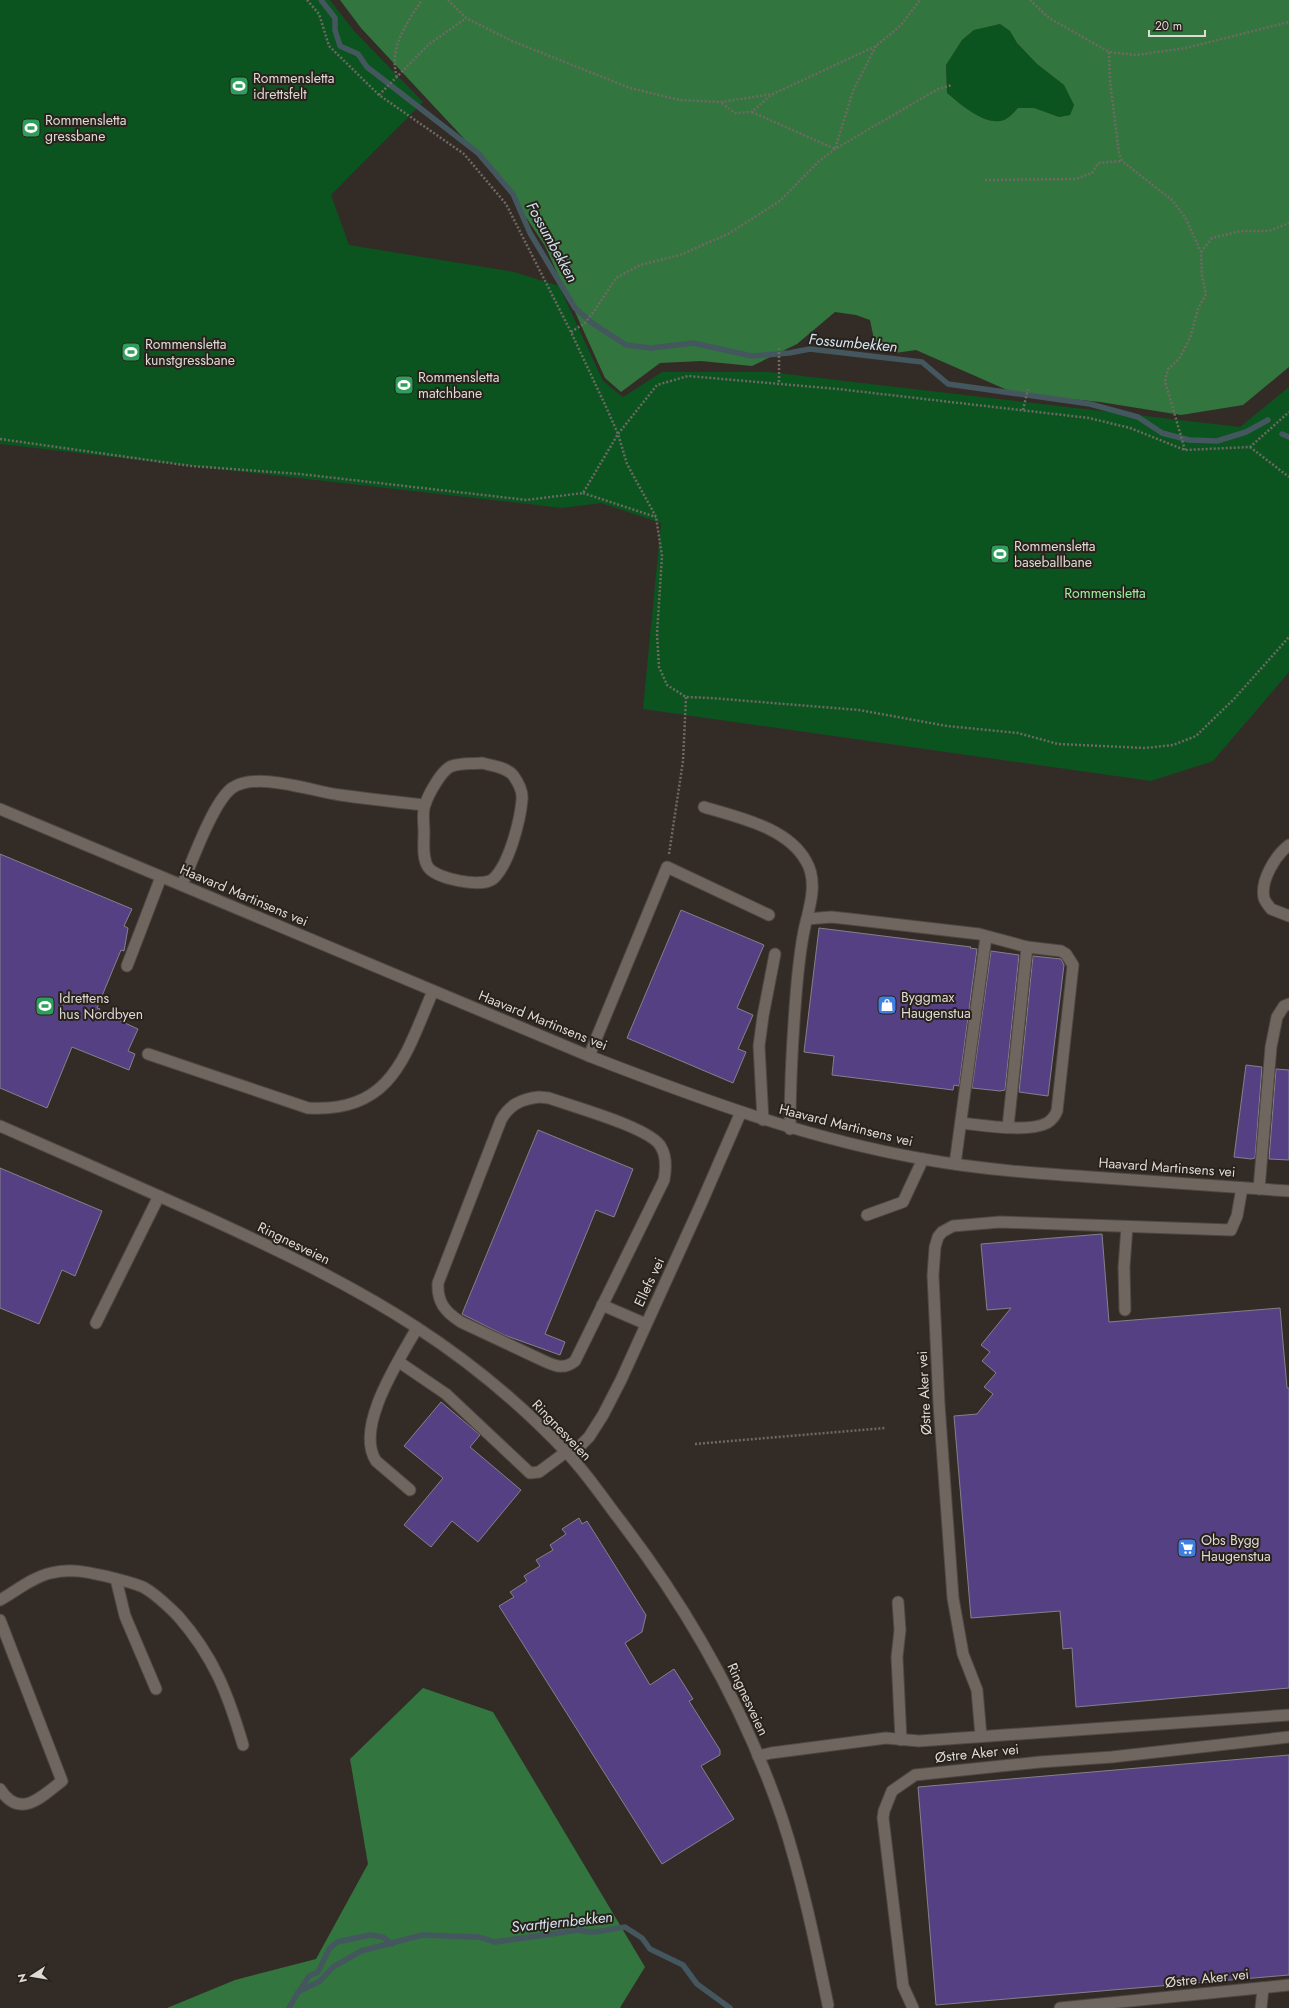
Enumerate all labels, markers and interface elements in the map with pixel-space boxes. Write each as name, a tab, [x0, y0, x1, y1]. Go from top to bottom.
scale bar	[1149, 12, 1205, 38]
text: 20 m	[1155, 17, 1182, 35]
place label: Rommensletta idrettsfelt	[253, 68, 334, 104]
sports icon: Rommensletta idrettsfelt	[228, 75, 250, 97]
place label: Rommensletta gressbane	[45, 110, 126, 146]
sports icon: Rommensletta gressbane	[20, 117, 42, 139]
water label: Fossumbekken	[521, 198, 583, 286]
water label: Fossumbekken	[808, 328, 898, 358]
place label: Rommensletta kunstgressbane	[145, 334, 235, 370]
sports icon: Rommensletta kunstgressbane	[120, 341, 142, 363]
place label: Rommensletta matchbane	[418, 367, 499, 403]
sports icon: Rommensletta matchbane	[393, 374, 415, 396]
place label: Rommensletta baseballbane	[1014, 536, 1095, 572]
sports icon: Rommensletta baseballbane	[989, 543, 1011, 565]
park label: Rommensletta	[1064, 583, 1146, 603]
street label: Haavard Martinsens vei	[177, 859, 311, 931]
street label: Haavard Martinsens vei	[476, 985, 610, 1055]
place label: Byggmax Haugenstua	[901, 987, 971, 1023]
place label: Idrettens hus Nordbyen	[59, 988, 143, 1024]
shop icon: Byggmax Haugenstua	[876, 994, 898, 1016]
sports icon: Idrettens hus Nordbyen	[34, 995, 56, 1017]
street label: Haavard Martinsens vei	[777, 1099, 915, 1151]
street label: Haavard Martinsens vei	[1098, 1152, 1236, 1182]
street label: Ringnesveien	[254, 1217, 334, 1269]
street label: Ellefs vei	[629, 1254, 669, 1310]
street label: Østre Aker vei	[912, 1350, 936, 1436]
street label: Ringnesveien	[528, 1395, 596, 1465]
place label: Obs Bygg Haugenstua	[1201, 1530, 1271, 1566]
supermarket icon: Obs Bygg Haugenstua	[1176, 1537, 1198, 1559]
street label: Ringnesveien	[722, 1659, 774, 1739]
street label: Østre Aker vei	[934, 1739, 1020, 1767]
water label: Svarttjernbekken	[510, 1906, 614, 1938]
north arrow	[12, 1956, 52, 1996]
street label: Østre Aker vei	[1164, 1964, 1250, 1992]
text: N	[13, 1972, 31, 1984]

